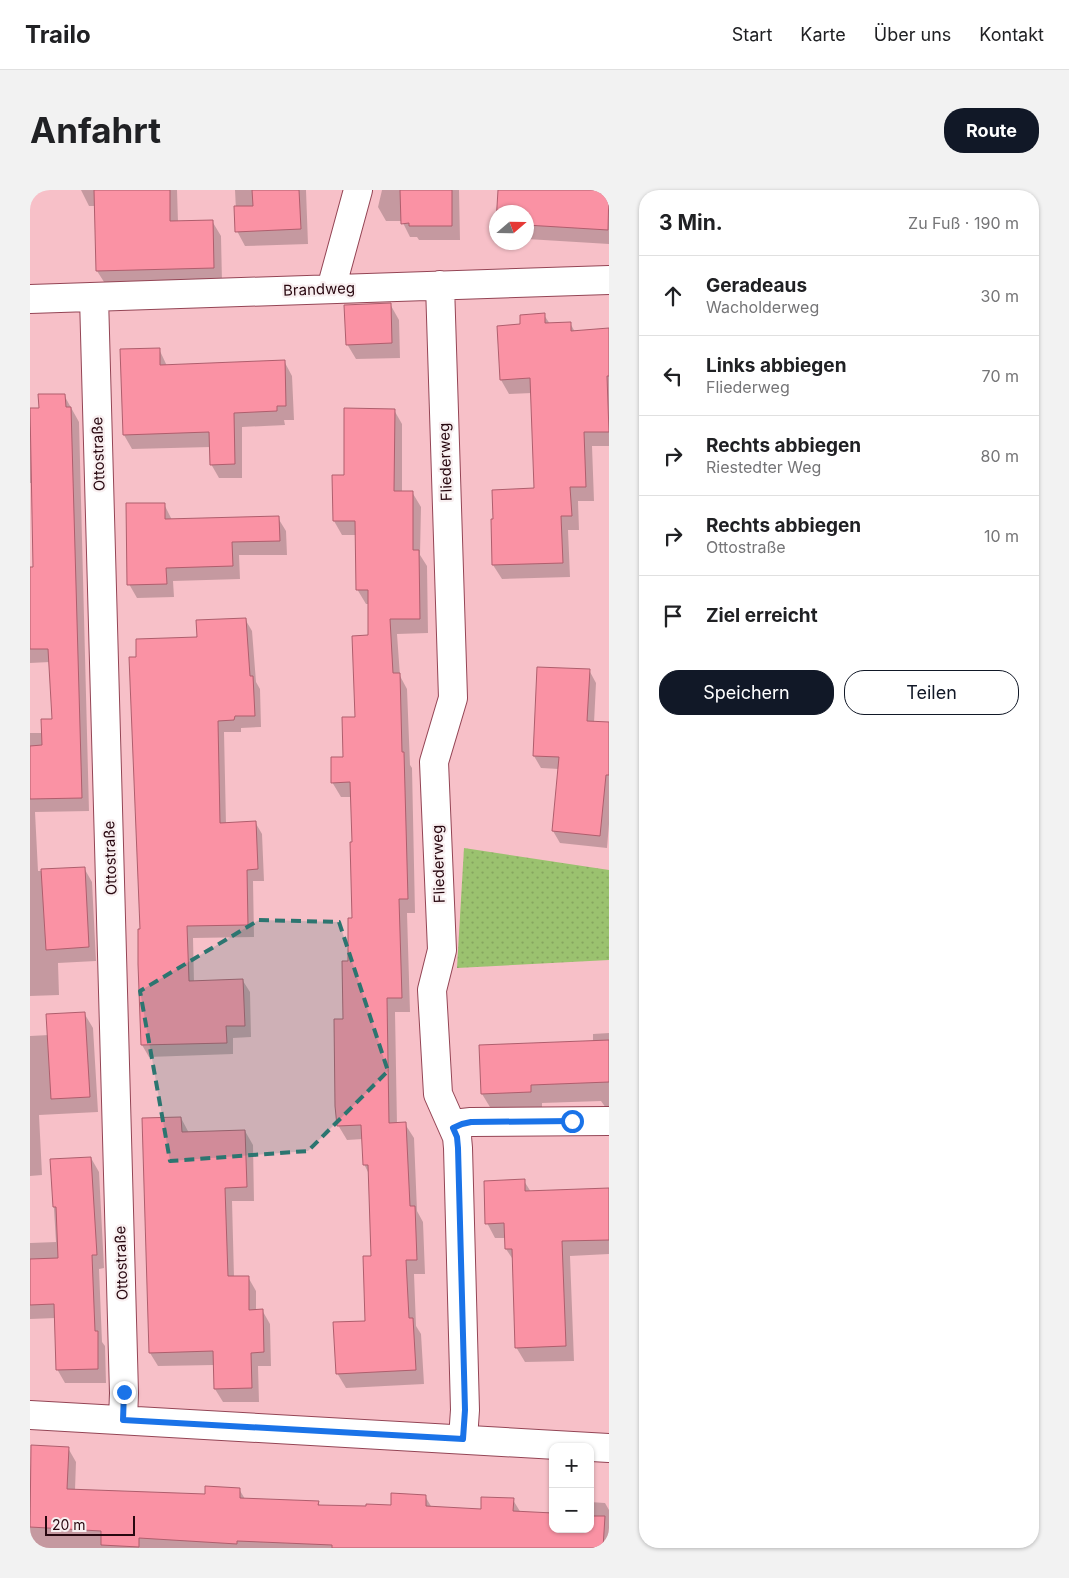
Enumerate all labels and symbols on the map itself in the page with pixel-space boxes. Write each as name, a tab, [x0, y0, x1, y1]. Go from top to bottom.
north arrow	[489, 205, 534, 250]
street label: Brandweg	[283, 278, 355, 300]
street label: Ottostraße	[87, 416, 109, 492]
street label: Fliederweg	[434, 422, 456, 502]
street label: Ottostraße	[99, 820, 121, 896]
street label: Fliederweg	[427, 824, 449, 904]
route start	[561, 1110, 584, 1133]
street label: Ottostraße	[110, 1225, 132, 1301]
route end	[113, 1381, 136, 1404]
scale bar	[45, 1513, 135, 1536]

